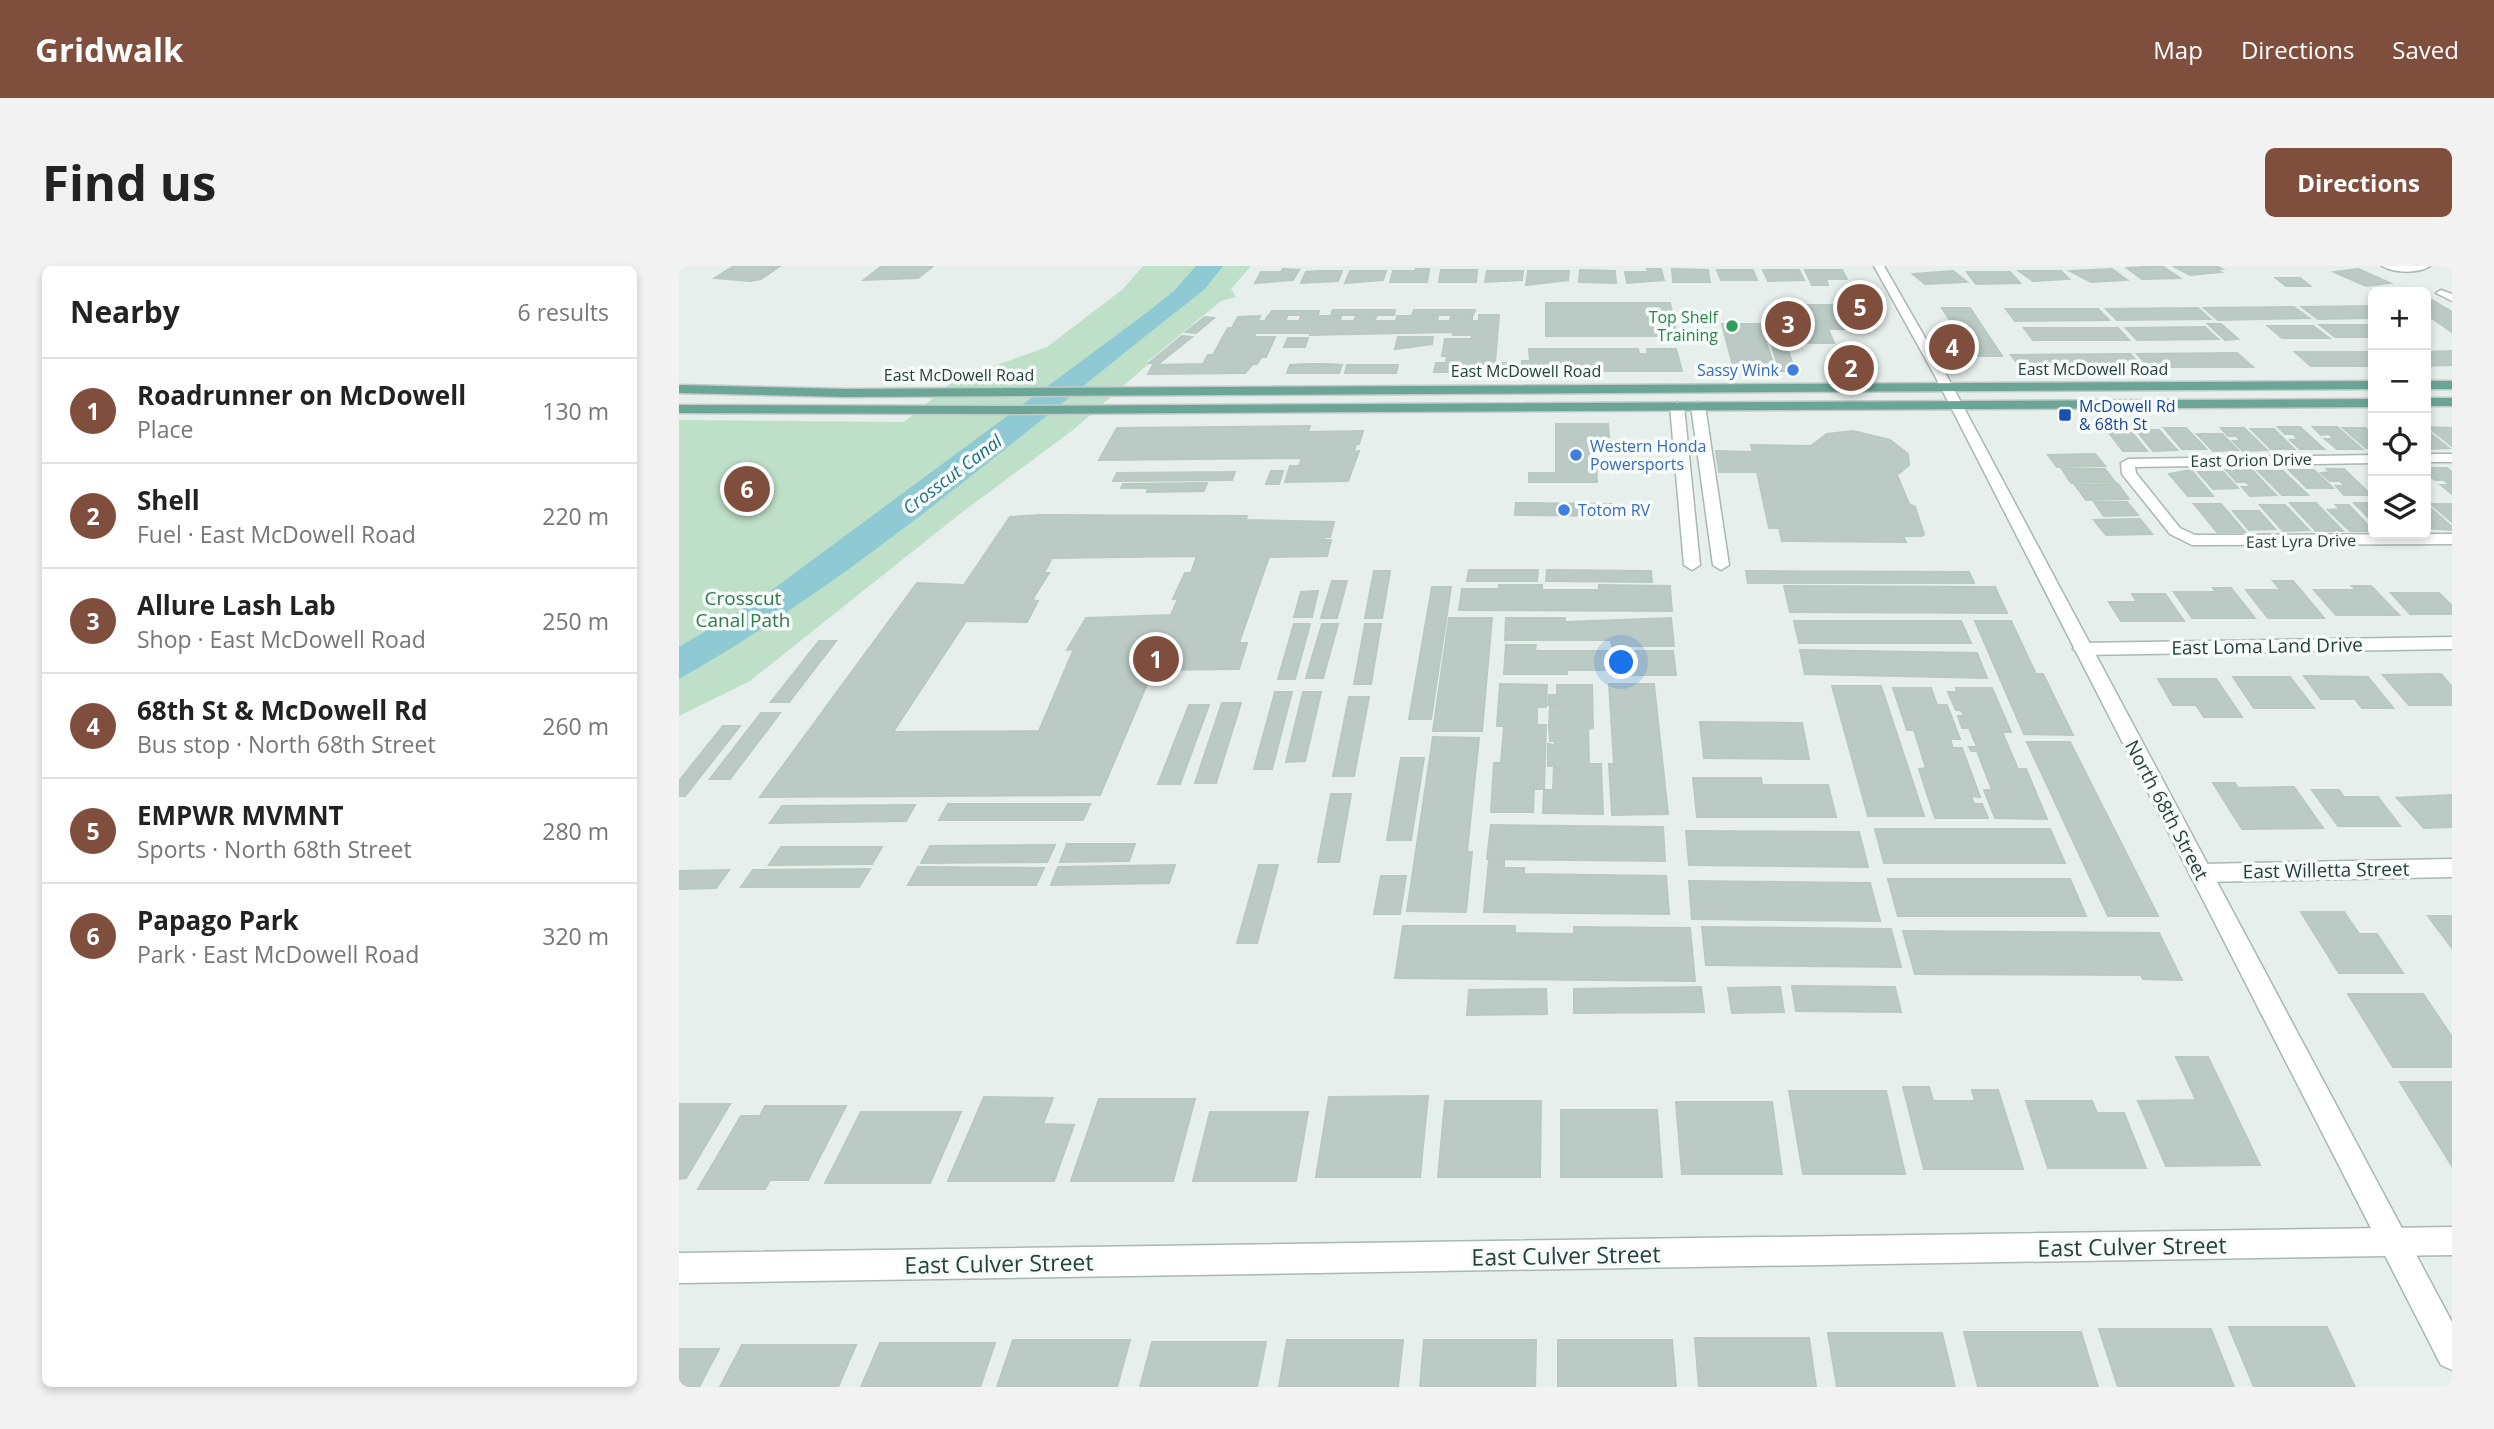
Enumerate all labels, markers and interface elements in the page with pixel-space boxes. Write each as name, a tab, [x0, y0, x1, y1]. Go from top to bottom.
text: Gridwalk	[35, 27, 184, 72]
text: Map	[2153, 33, 2203, 66]
text: Directions	[2241, 33, 2354, 66]
text: Saved	[2392, 33, 2459, 66]
button: Directions	[2265, 148, 2452, 217]
text: Find us	[42, 149, 216, 215]
pin: 5	[1837, 281, 1883, 333]
map controls	[2368, 287, 2431, 539]
button: +	[2368, 287, 2431, 350]
text: Nearby	[70, 291, 180, 332]
text: 6 results	[518, 296, 609, 328]
pin: 3	[1765, 298, 1811, 350]
place label: Top Shelf Training	[1649, 306, 1720, 346]
marker: Top Shelf Training	[1724, 318, 1740, 334]
pin: 4	[1929, 321, 1975, 373]
pin: 2	[1828, 342, 1874, 394]
button: −	[2368, 350, 2431, 413]
street label: East McDowell Road	[2018, 358, 2168, 380]
place label: Sassy Wink	[1697, 359, 1780, 381]
street label: East McDowell Road	[1451, 360, 1601, 382]
marker: Sassy Wink	[1785, 362, 1801, 378]
street label: East McDowell Road	[884, 364, 1034, 386]
text: Roadrunner on McDowell	[137, 377, 466, 413]
text: 1	[86, 395, 100, 427]
text: 130 m	[542, 395, 609, 427]
place label: McDowell Rd & 68th St	[2079, 395, 2176, 435]
marker: McDowell Rd & 68th St	[2057, 407, 2073, 423]
text: Place	[137, 413, 193, 445]
button: locate	[2368, 413, 2431, 476]
water label: Crosscut Canal	[898, 429, 1007, 519]
place label: Western Honda Powersports	[1590, 435, 1707, 475]
marker: Western Honda Powersports	[1568, 447, 1584, 463]
street label: East Orion Drive	[2190, 448, 2312, 472]
pin: 6	[724, 463, 770, 515]
button: layers	[2368, 476, 2431, 539]
text: Shell	[137, 482, 200, 518]
place label: Totom RV	[1578, 499, 1651, 521]
text: 2	[86, 500, 100, 532]
text: 220 m	[542, 500, 609, 532]
marker: Totom RV	[1556, 502, 1572, 518]
text: Fuel · East McDowell Road	[137, 518, 416, 550]
street label: East Lyra Drive	[2246, 529, 2356, 553]
park label: Crosscut Canal Path	[696, 585, 790, 633]
text: Allure Lash Lab	[137, 587, 336, 623]
text: 3	[86, 605, 100, 637]
text: 250 m	[542, 605, 609, 637]
text: Shop · East McDowell Road	[137, 623, 426, 655]
street label: East Loma Land Drive	[2171, 631, 2363, 661]
pin: 1	[1133, 633, 1179, 685]
your location	[1604, 645, 1638, 679]
text: 68th St & McDowell Rd	[137, 692, 428, 728]
text: 4	[86, 710, 100, 742]
text: 260 m	[542, 710, 609, 742]
text: Bus stop · North 68th Street	[137, 728, 436, 760]
street label: North 68th Street	[2119, 735, 2215, 885]
text: EMPWR MVMNT	[137, 797, 344, 833]
text: 5	[86, 815, 100, 847]
text: 280 m	[542, 815, 609, 847]
text: Sports · North 68th Street	[137, 833, 412, 865]
street label: East Willetta Street	[2242, 856, 2410, 884]
text: Papago Park	[137, 902, 299, 938]
text: 6	[86, 920, 100, 952]
text: 320 m	[542, 920, 609, 952]
text: Park · East McDowell Road	[137, 938, 419, 970]
street label: East Culver Street	[2037, 1228, 2227, 1264]
street label: East Culver Street	[1471, 1237, 1661, 1273]
street label: East Culver Street	[904, 1245, 1094, 1281]

